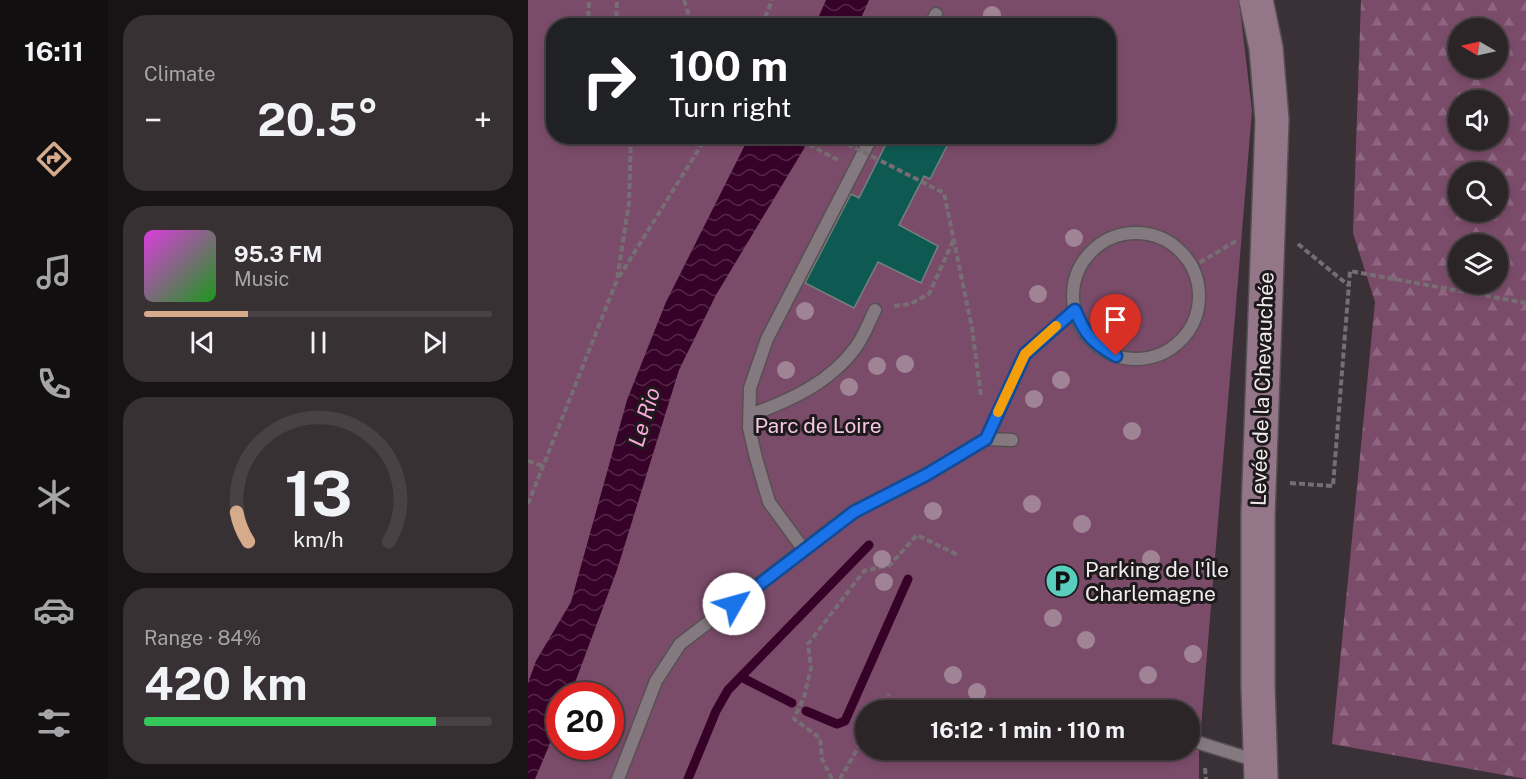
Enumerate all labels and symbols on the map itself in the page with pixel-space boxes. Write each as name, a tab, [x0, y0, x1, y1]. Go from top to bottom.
north arrow	[1448, 18, 1508, 78]
street label: Levée de la Chevauchée	[1245, 272, 1279, 506]
pin	[1090, 294, 1141, 356]
water label: Le Rio	[623, 384, 665, 450]
park label: Parc de Loire	[754, 413, 882, 438]
place label: Parking de l'Île Charlemagne	[1085, 557, 1229, 606]
parking icon: Parking de l'Île Charlemagne	[1044, 563, 1080, 599]
position arrow	[702, 572, 766, 636]
speed limit sign: 20	[546, 682, 624, 760]

